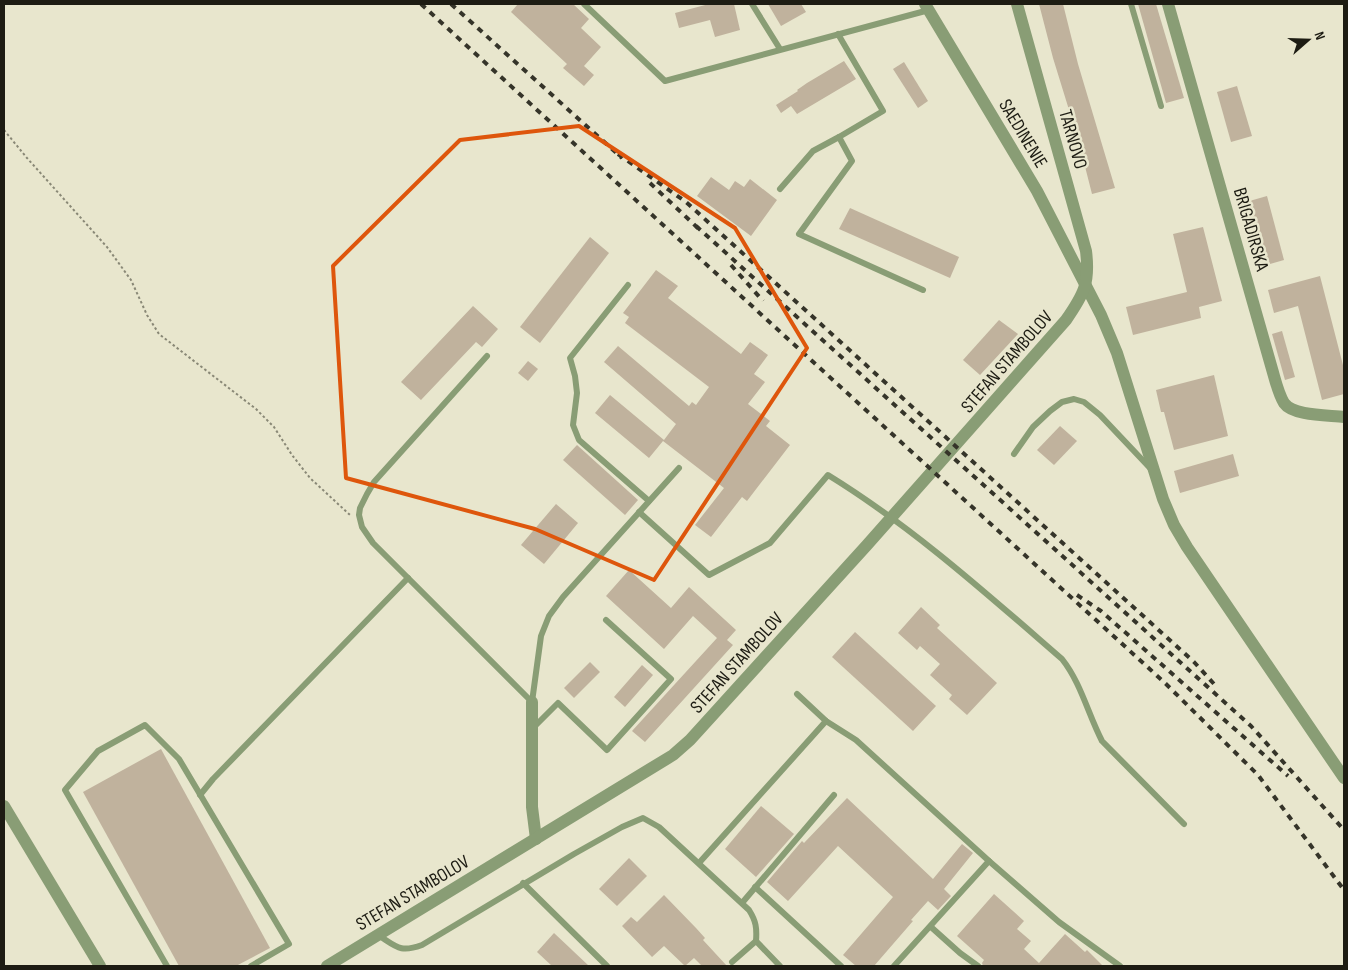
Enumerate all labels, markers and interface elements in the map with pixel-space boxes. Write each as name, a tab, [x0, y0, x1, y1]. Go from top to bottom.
north arrow	[1283, 15, 1333, 65]
text: N	[1310, 29, 1329, 42]
street label: SAEDINENIE	[993, 95, 1052, 172]
street label: TARNOVO	[1053, 107, 1092, 172]
street label: BRIGADIRSKA	[1228, 185, 1274, 275]
street label: STEFAN STAMBOLOV	[956, 306, 1058, 418]
street label: STEFAN STAMBOLOV	[686, 607, 789, 718]
street label: STEFAN STAMBOLOV	[352, 850, 474, 936]

